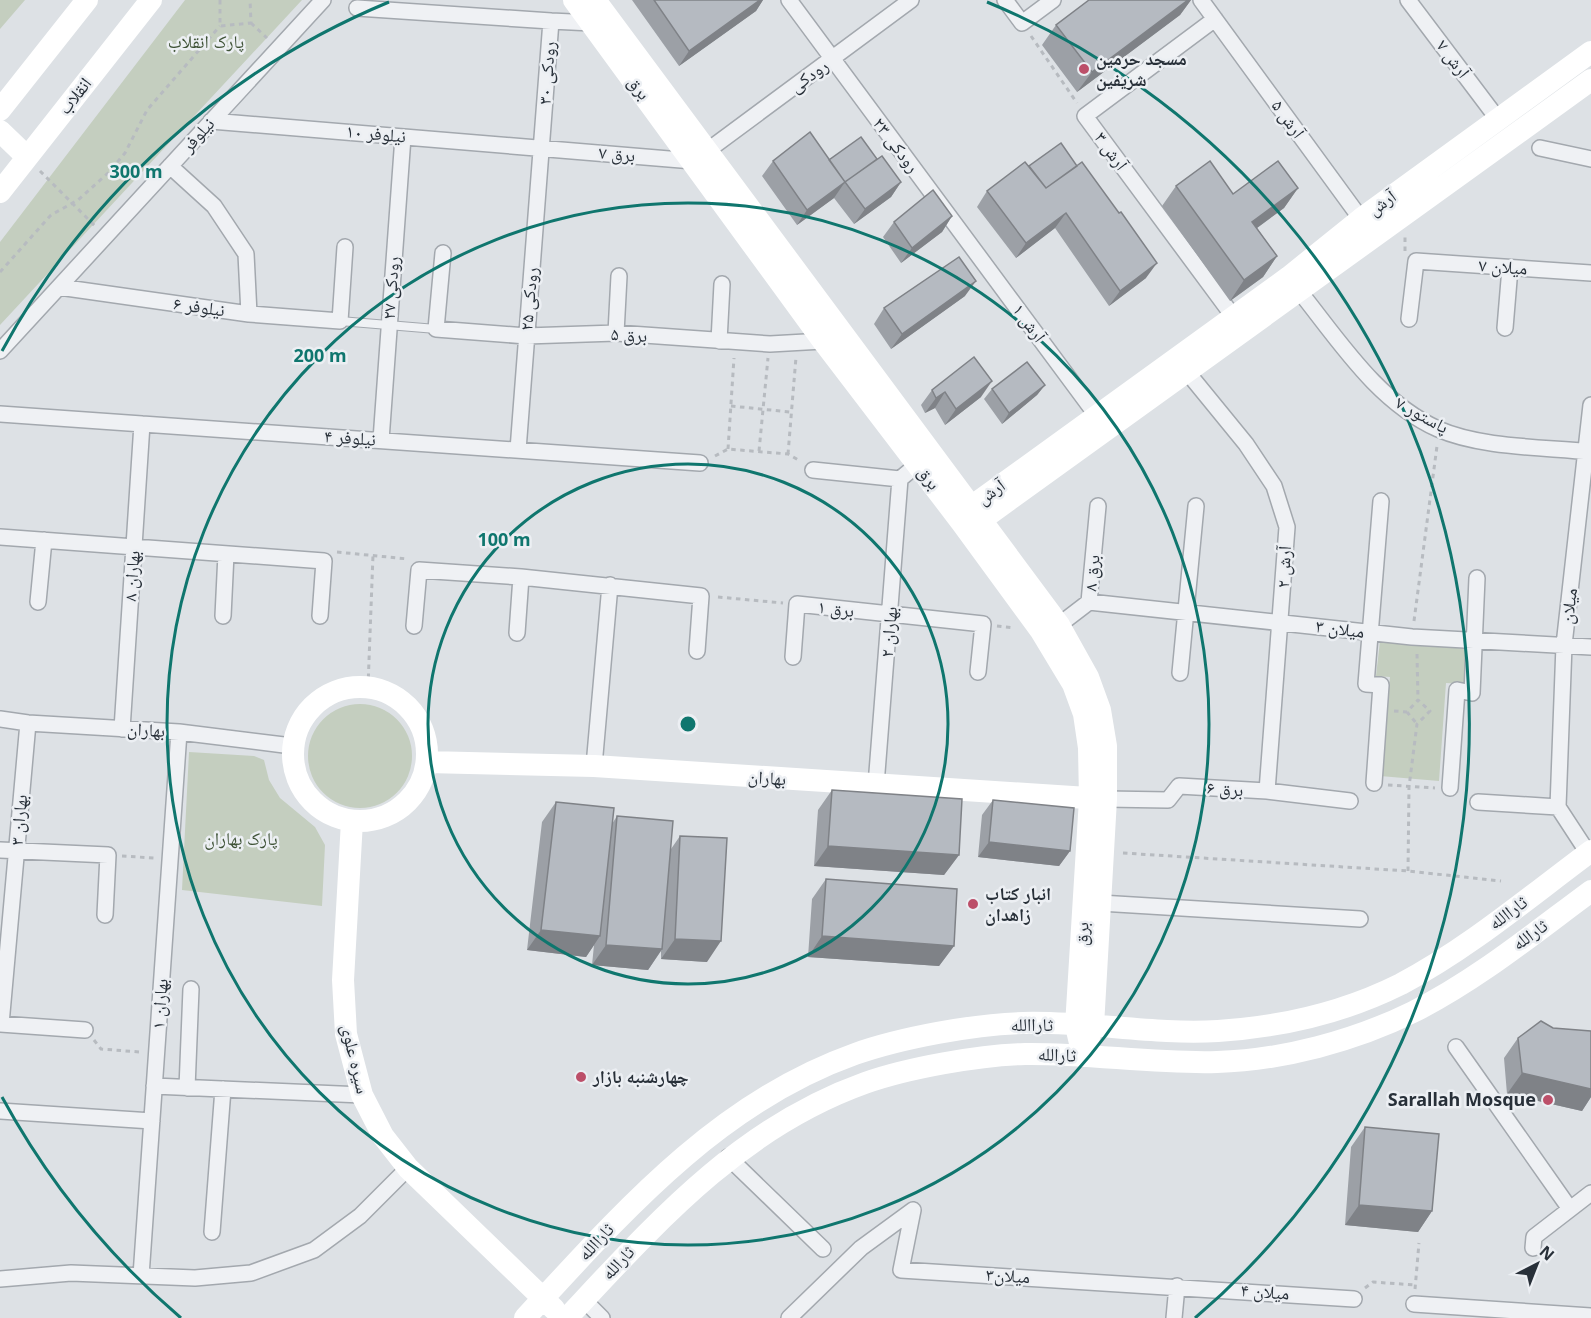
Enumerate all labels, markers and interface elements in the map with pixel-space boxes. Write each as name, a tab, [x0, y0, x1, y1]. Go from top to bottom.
park label: پارک انقلاب	[168, 29, 244, 53]
street label: آرش ۷	[1432, 34, 1476, 83]
street label: رودکی ۳۰	[532, 40, 560, 105]
place label: مسجد حرمین شریفین	[1096, 46, 1187, 91]
street label: رودکی	[784, 53, 833, 97]
marker: مسجد حرمین شریفین	[1077, 62, 1091, 76]
street label: برق	[623, 71, 657, 104]
street label: انقلاب	[52, 72, 96, 119]
street label: آرش ۵	[1267, 94, 1311, 143]
street label: نیلوفر	[175, 112, 219, 158]
street label: رودکی ۲۳	[868, 112, 926, 177]
street label: نیلوفر ۱۰	[345, 118, 407, 148]
street label: آرش ۳	[1090, 126, 1134, 175]
street label: برق ۷	[598, 139, 636, 167]
text: 300 m	[109, 159, 163, 183]
street label: آرش	[1362, 184, 1401, 221]
street label: میلان ۷	[1478, 252, 1528, 280]
street label: رودکی ۲۷	[376, 255, 404, 320]
street label: رودکی ۲۵	[513, 266, 543, 332]
street label: نیلوفر ۶	[172, 291, 227, 322]
street label: آرش ۱	[1008, 298, 1052, 347]
street label: برق ۵	[610, 321, 648, 347]
text: 200 m	[293, 343, 347, 367]
street label: پاستور ۷	[1392, 390, 1453, 439]
street label: نیلوفر ۴	[323, 423, 377, 451]
street label: برق	[913, 461, 947, 494]
street label: آرش	[971, 473, 1010, 510]
text: 100 m	[477, 527, 531, 551]
street label: آرش ۲	[1270, 545, 1296, 589]
street label: بهاران ۸	[117, 550, 145, 602]
street label: برق ۸	[1077, 554, 1105, 592]
street label: میلان	[1554, 586, 1582, 625]
street label: برق ۱	[816, 594, 856, 622]
street label: بهاران ۲	[874, 605, 902, 658]
street label: میلان ۳	[1314, 613, 1366, 643]
centre of rings	[678, 714, 698, 734]
street label: بهاران	[126, 716, 166, 742]
street label: بهاران	[747, 764, 787, 790]
street label: برق ۶	[1206, 775, 1244, 801]
street label: بهاران ۳	[4, 793, 32, 846]
park label: پارک بهاران	[204, 826, 278, 850]
place label: انبار کتاب زاهدان	[985, 881, 1051, 926]
street label: ثاراالله	[1483, 890, 1532, 935]
marker: انبار کتاب زاهدان	[966, 897, 980, 911]
street label: ثارالله	[1507, 913, 1552, 955]
street label: برق	[1068, 921, 1094, 946]
street label: بهاران ۱	[145, 978, 173, 1030]
street label: ثاراالله	[1011, 1012, 1053, 1036]
street label: سیره علوی	[336, 1022, 376, 1096]
street label: ثارالله	[1037, 1041, 1077, 1067]
place label: چهارشنبه بازار	[592, 1064, 689, 1088]
marker: چهارشنبه بازار	[574, 1070, 588, 1084]
place label: Sarallah Mosque	[1388, 1087, 1536, 1111]
marker: Sarallah Mosque	[1541, 1093, 1555, 1107]
street label: ثاراالله	[572, 1218, 619, 1265]
north arrow	[1507, 1234, 1567, 1294]
street label: ثارالله	[595, 1240, 639, 1285]
text: N	[1535, 1240, 1559, 1265]
street label: میلان۳	[985, 1262, 1031, 1288]
street label: میلان ۴	[1240, 1277, 1290, 1305]

